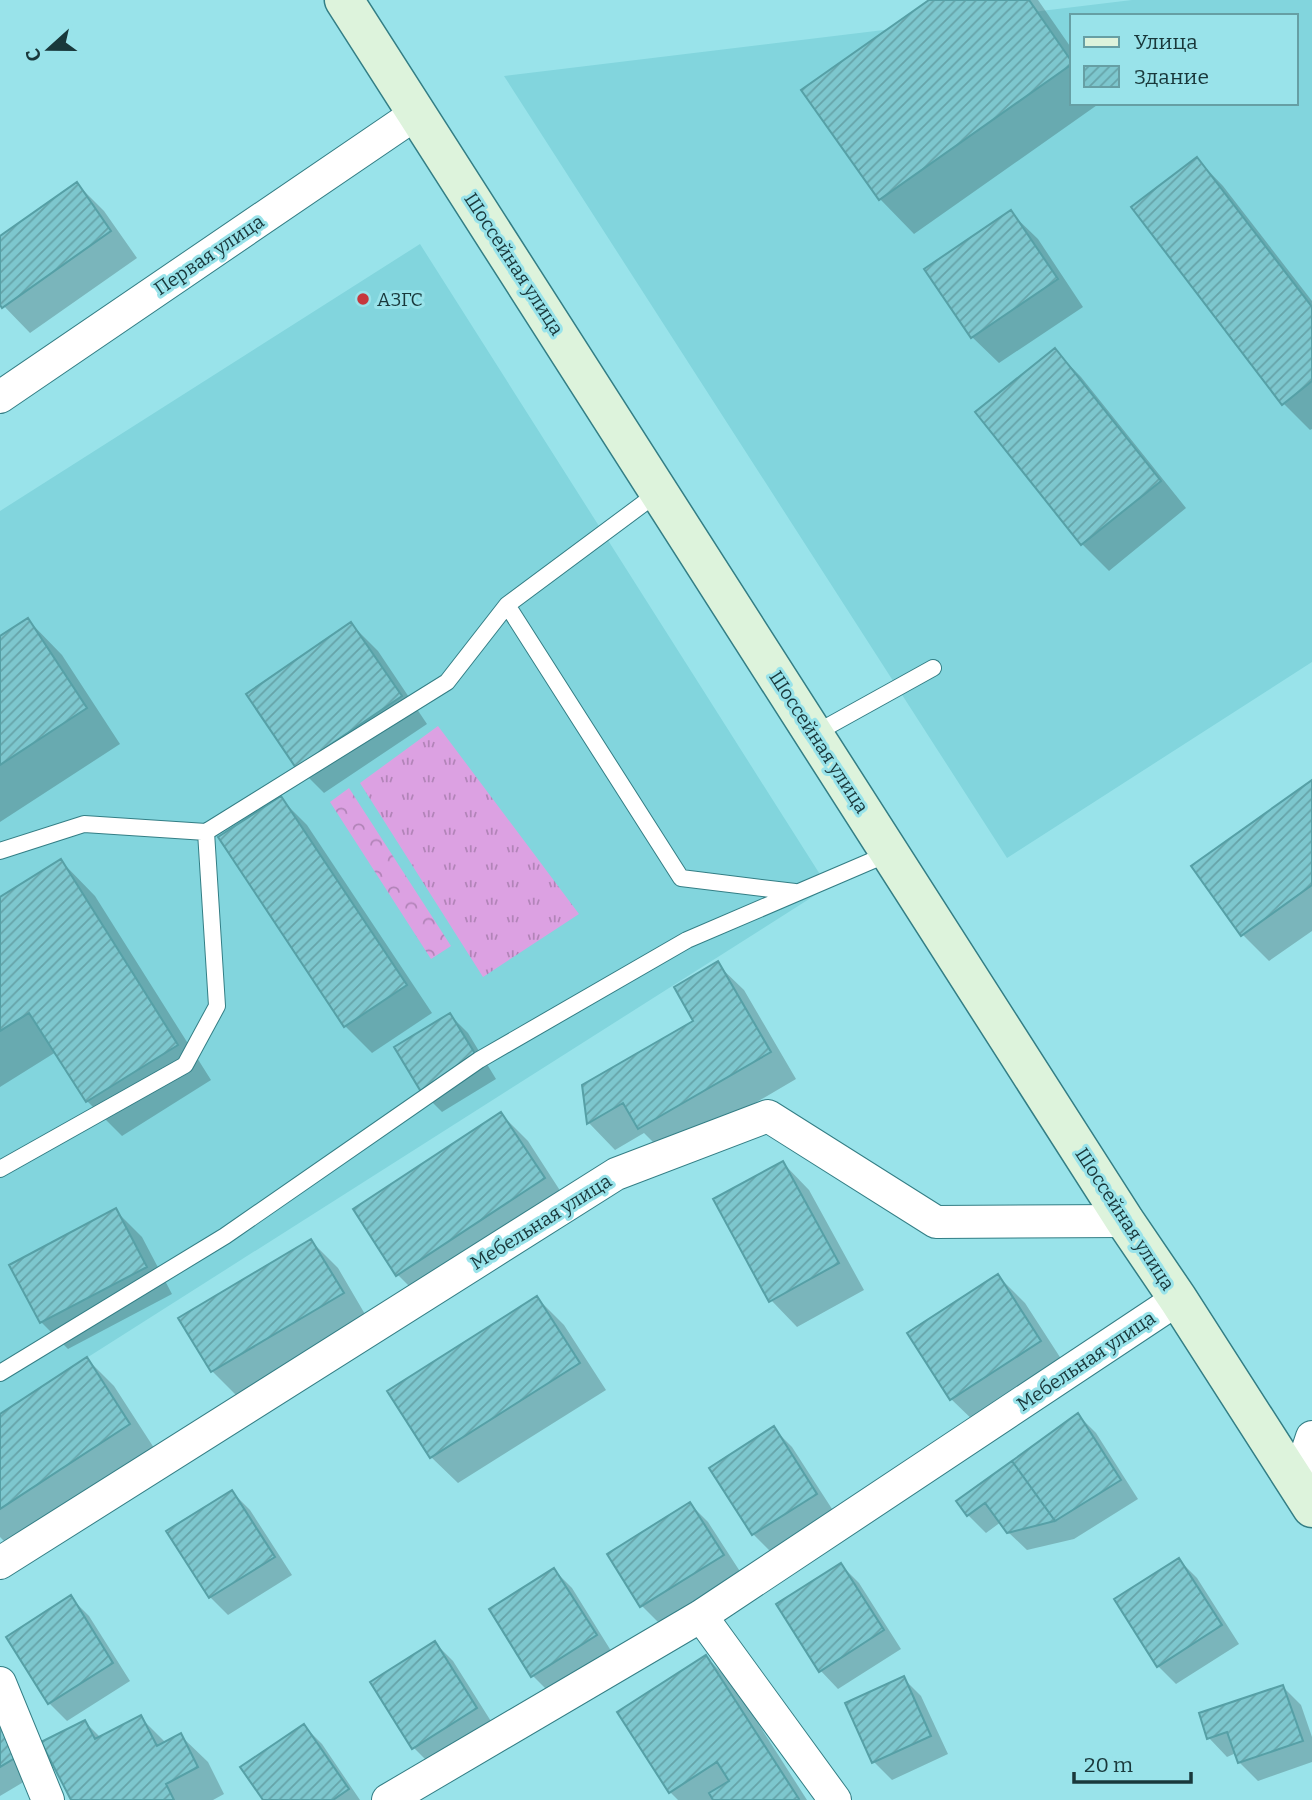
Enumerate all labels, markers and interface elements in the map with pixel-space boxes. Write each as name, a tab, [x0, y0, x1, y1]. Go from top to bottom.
north arrow	[14, 14, 84, 84]
legend	[1070, 14, 1298, 105]
text: Улица	[1134, 29, 1198, 55]
text: С	[21, 45, 46, 65]
text: Здание	[1134, 64, 1209, 90]
street label: Шоссейная улица	[459, 188, 569, 340]
street label: Первая улица	[150, 209, 269, 300]
place label: АЗГС	[377, 288, 423, 311]
marker: АЗГС	[355, 291, 371, 307]
street label: Шоссейная улица	[764, 666, 874, 818]
street label: Шоссейная улица	[1070, 1143, 1180, 1295]
street label: Мебельная улица	[466, 1169, 616, 1275]
street label: Мебельная улица	[1012, 1306, 1160, 1416]
scale bar	[1074, 1741, 1191, 1785]
text: 20 m	[1084, 1752, 1133, 1778]

